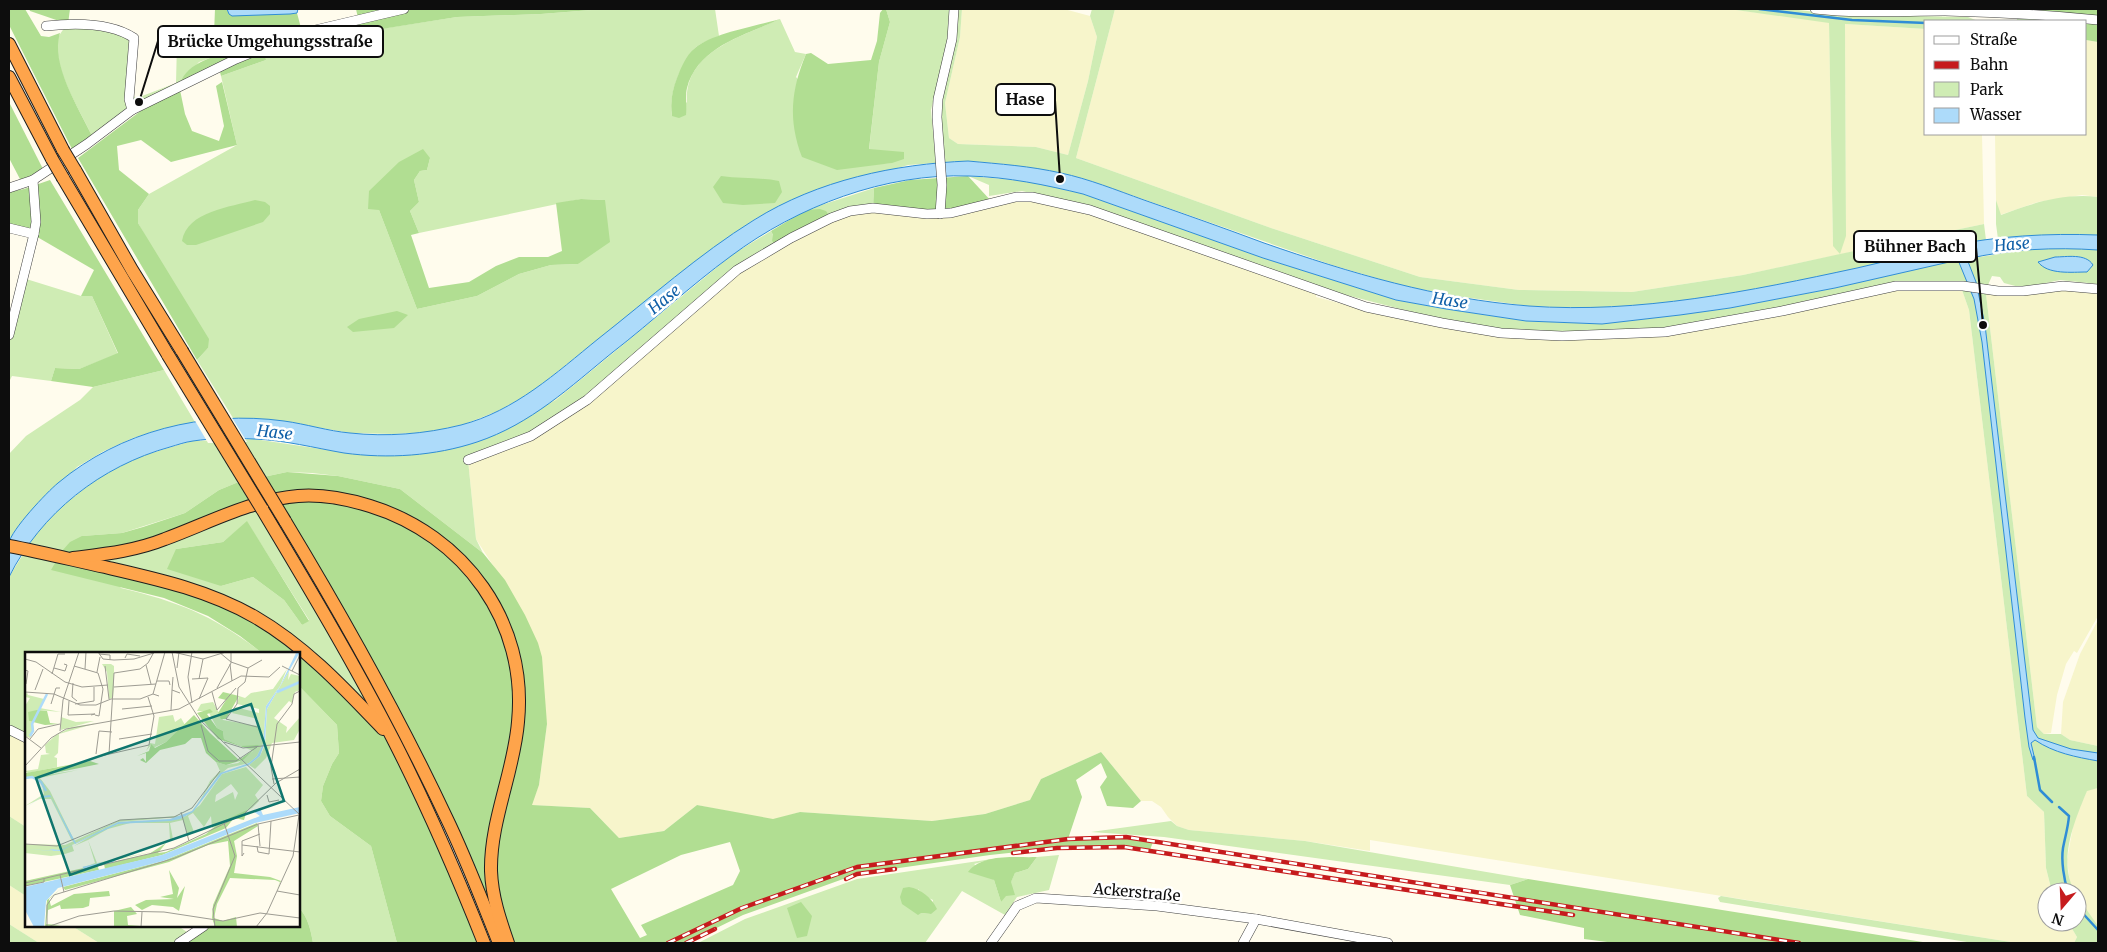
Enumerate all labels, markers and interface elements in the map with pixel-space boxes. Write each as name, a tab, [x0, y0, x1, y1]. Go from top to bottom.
legend	[1924, 20, 2087, 135]
callout: Brücke Umgehungsstraße	[158, 26, 383, 57]
text: Straße	[1970, 30, 2017, 49]
text: Brücke Umgehungsstraße	[167, 31, 373, 51]
text: Bahn	[1970, 55, 2008, 74]
text: Park	[1970, 80, 2004, 99]
callout: Hase	[996, 84, 1055, 115]
text: Hase	[1006, 89, 1045, 109]
text: Wasser	[1969, 105, 2022, 124]
callout: Bühner Bach	[1854, 231, 1976, 262]
water label: Hase	[1992, 232, 2031, 256]
text: Bühner Bach	[1864, 236, 1966, 256]
water label: Hase	[643, 280, 684, 319]
water label: Hase	[1430, 287, 1469, 313]
water label: Hase	[255, 420, 294, 444]
inset map	[25, 652, 300, 927]
street label: Ackerstraße	[1092, 879, 1181, 905]
north arrow	[2037, 882, 2087, 932]
text: N	[2050, 909, 2066, 930]

